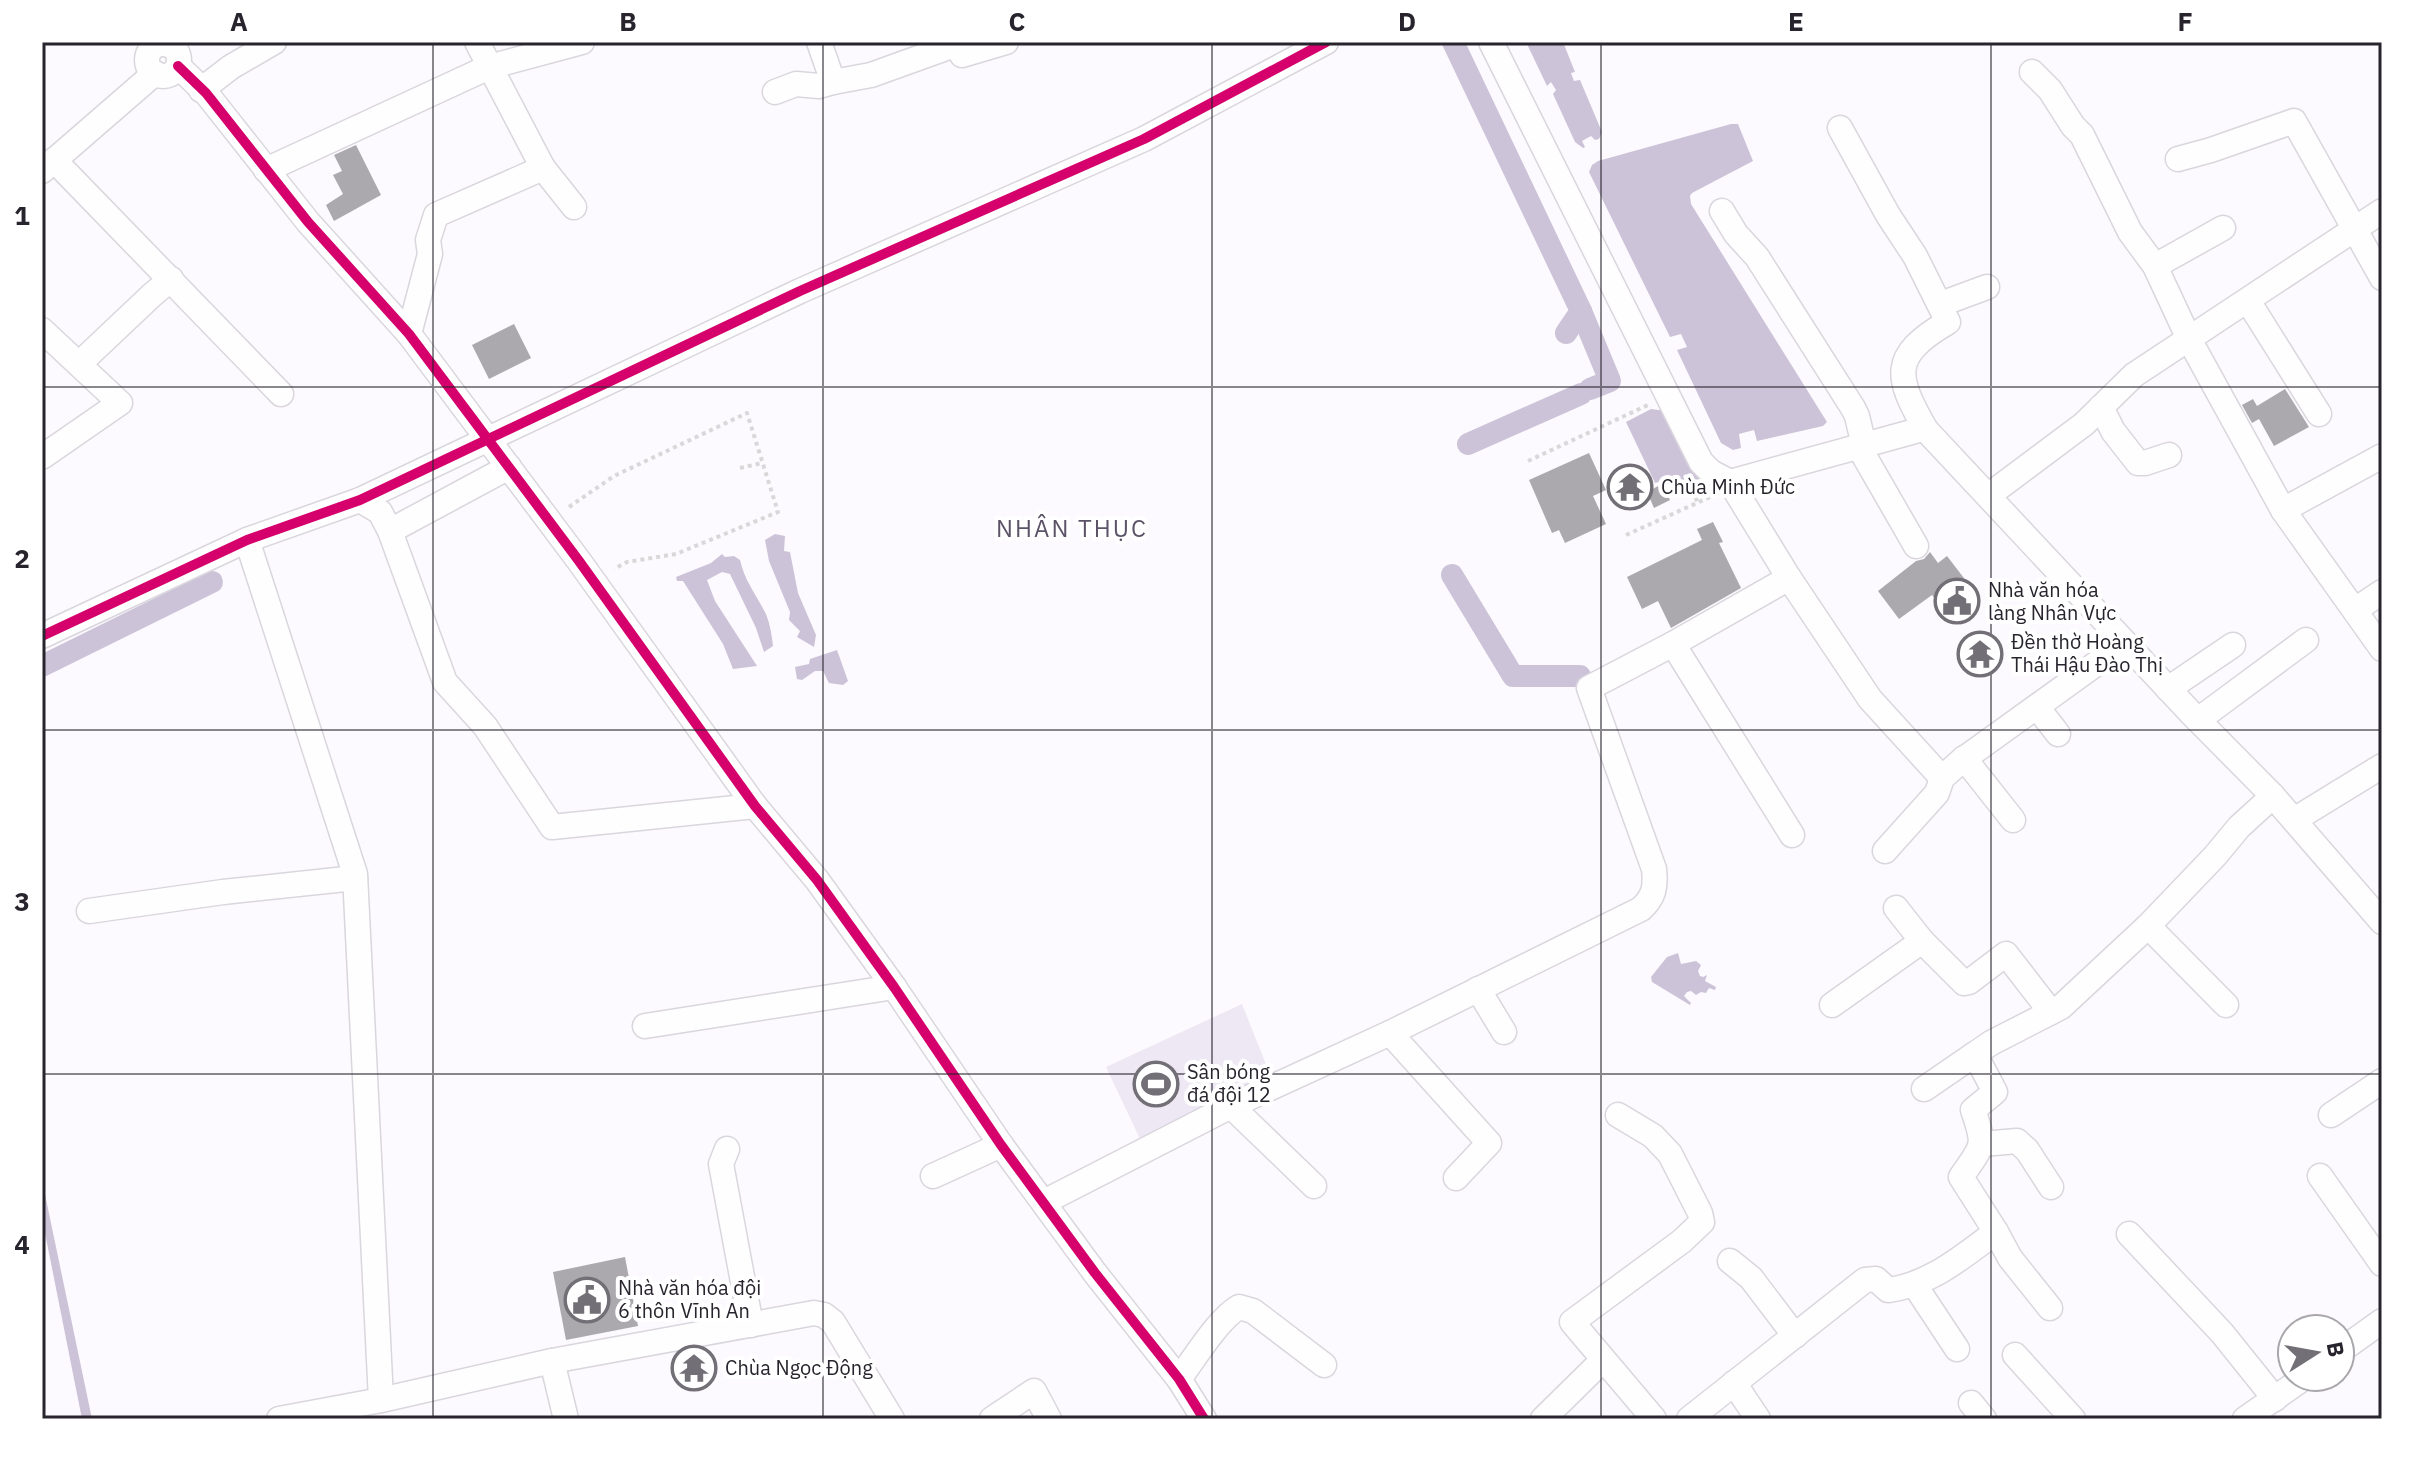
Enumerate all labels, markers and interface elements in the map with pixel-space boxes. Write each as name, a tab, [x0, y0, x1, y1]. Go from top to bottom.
text: A	[230, 4, 248, 38]
text: B	[619, 4, 637, 38]
text: C	[1009, 4, 1026, 38]
text: D	[1398, 4, 1416, 38]
text: E	[1788, 4, 1804, 38]
text: F	[2177, 4, 2193, 38]
text: 1	[14, 198, 30, 232]
temple icon: Chùa Minh Đức	[1606, 463, 1654, 511]
place label: Chùa Minh Đức	[1661, 473, 1795, 500]
district label: NHÂN THỤC	[996, 512, 1148, 544]
text: 2	[14, 541, 30, 575]
place label: Nhà văn hóa làng Nhân Vực	[1988, 576, 2116, 626]
public building icon: Nhà văn hóa làng Nhân Vực	[1933, 577, 1981, 625]
place label: Đền thờ Hoàng Thái Hậu Đào Thị	[2011, 628, 2163, 678]
temple icon: Đền thờ Hoàng Thái Hậu Đào Thị	[1956, 630, 2004, 678]
text: 3	[14, 884, 30, 918]
place label: Sân bóng đá đội 12	[1187, 1058, 1271, 1108]
sports icon: Sân bóng đá đội 12	[1132, 1060, 1180, 1108]
text: 4	[14, 1227, 30, 1261]
place label: Nhà văn hóa đội 6 thôn Vĩnh An	[618, 1274, 761, 1324]
public building icon: Nhà văn hóa đội 6 thôn Vĩnh An	[563, 1276, 611, 1324]
north arrow	[2276, 1313, 2356, 1393]
text: B	[2320, 1339, 2352, 1359]
temple icon: Chùa Ngọc Động	[670, 1344, 718, 1392]
place label: Chùa Ngọc Động	[725, 1354, 873, 1381]

